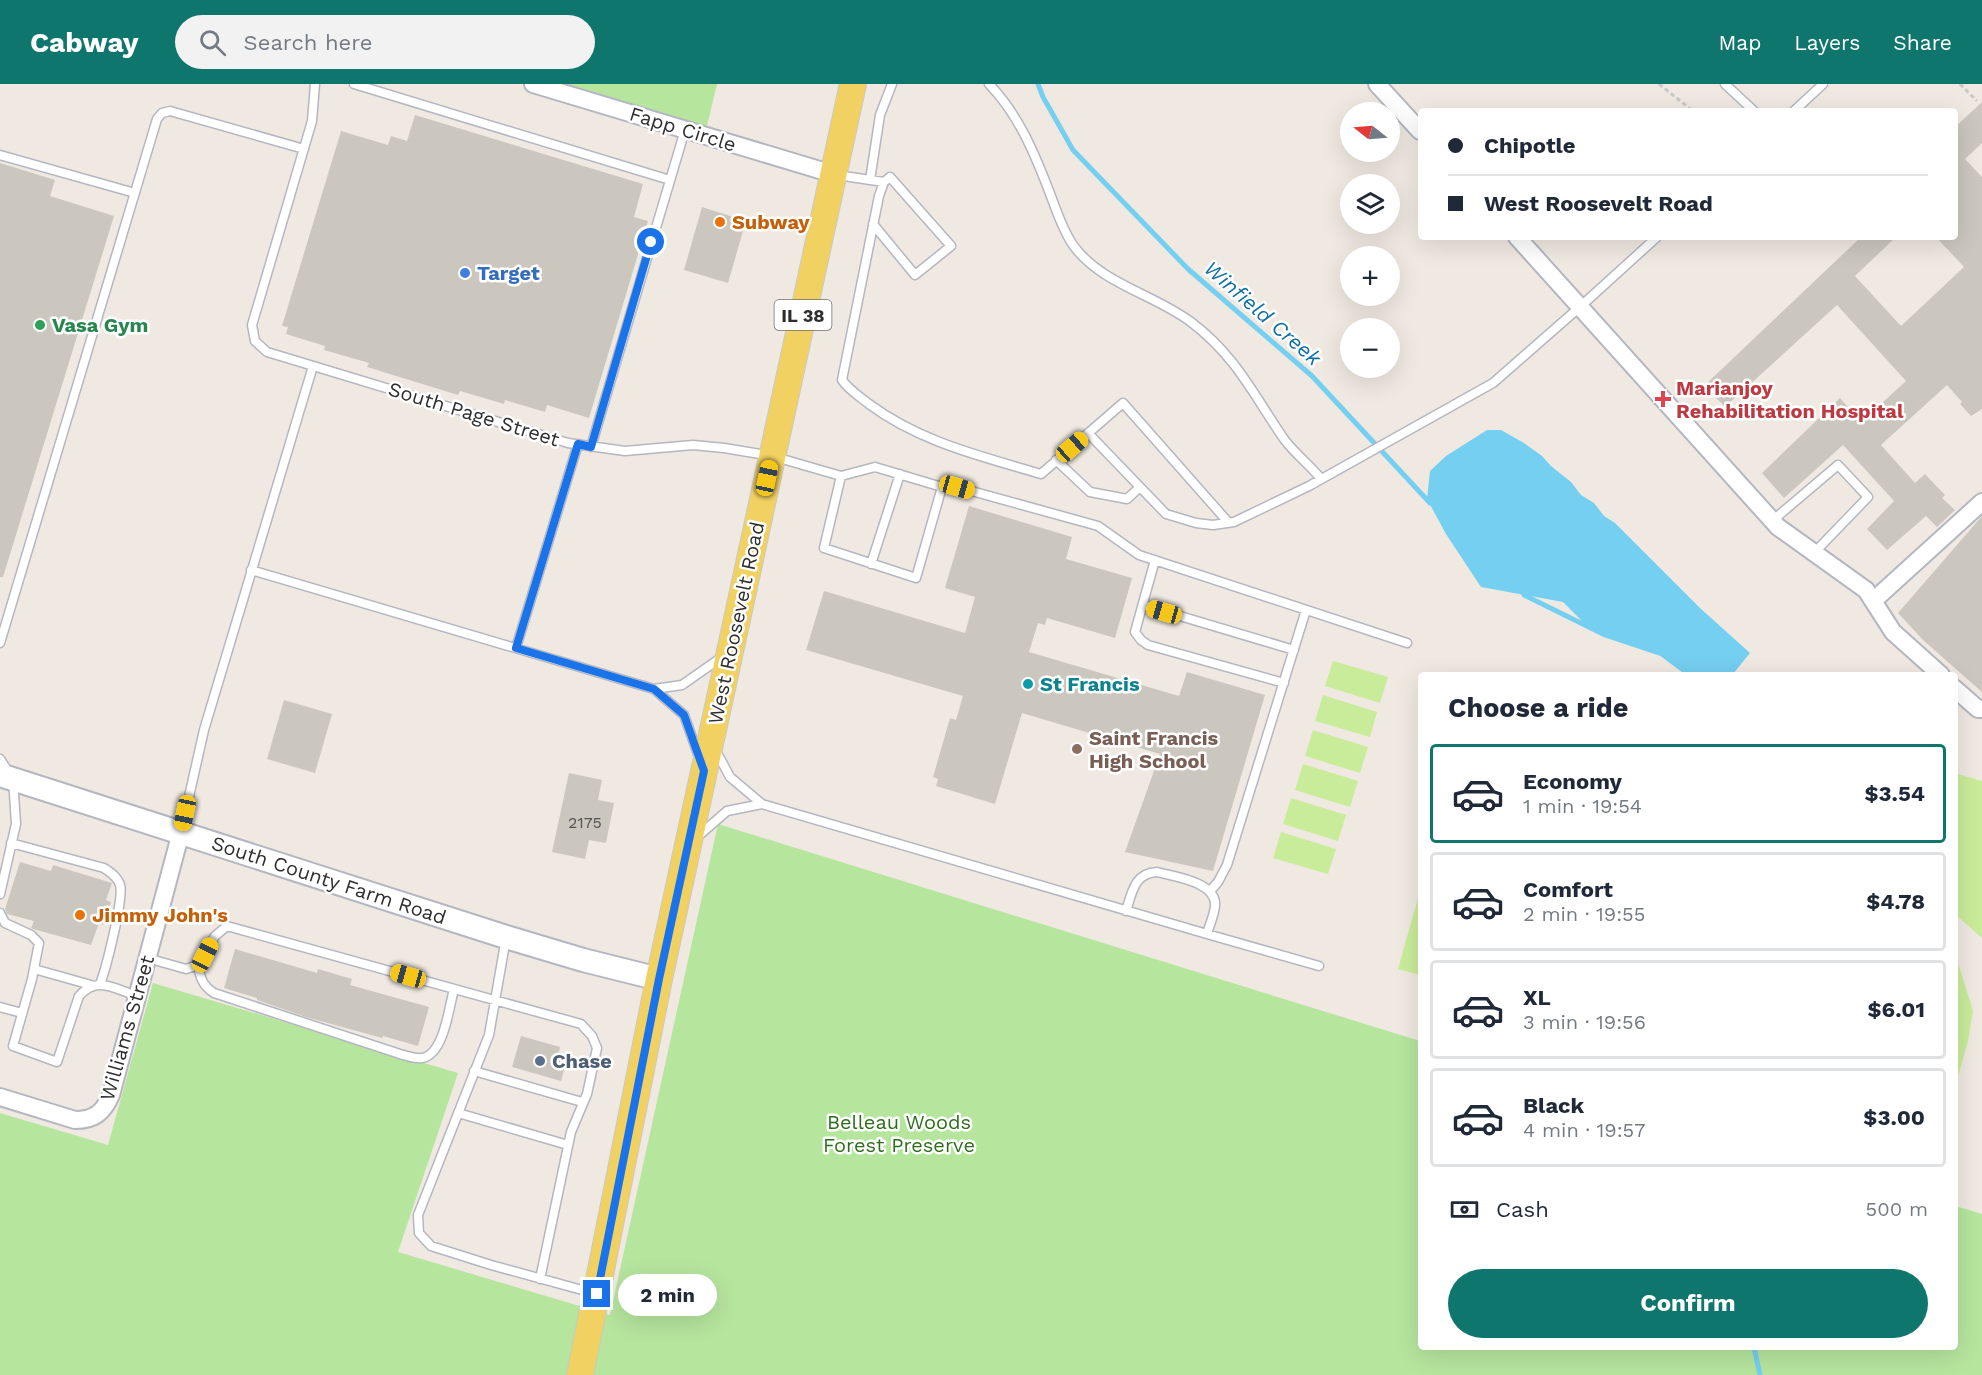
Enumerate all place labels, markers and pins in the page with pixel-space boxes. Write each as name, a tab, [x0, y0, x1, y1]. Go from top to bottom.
place label: Subway	[732, 210, 810, 234]
marker: Subway	[713, 215, 727, 229]
place label: Target	[477, 261, 540, 285]
marker: Target	[458, 266, 472, 280]
place label: Vasa Gym	[52, 313, 148, 337]
marker: Vasa Gym	[33, 318, 47, 332]
place label: Marianjoy Rehabilitation Hospital	[1676, 376, 1904, 423]
marker: Marianjoy Rehabilitation Hospital	[1654, 390, 1672, 408]
place label: St Francis	[1040, 672, 1140, 696]
marker: St Francis	[1021, 677, 1035, 691]
place label: Saint Francis High School	[1089, 726, 1219, 773]
marker: Saint Francis High School	[1070, 742, 1084, 756]
place label: Jimmy John's	[92, 903, 228, 927]
marker: Jimmy John's	[73, 908, 87, 922]
place label: Chase	[552, 1049, 612, 1073]
marker: Chase	[533, 1054, 547, 1068]

